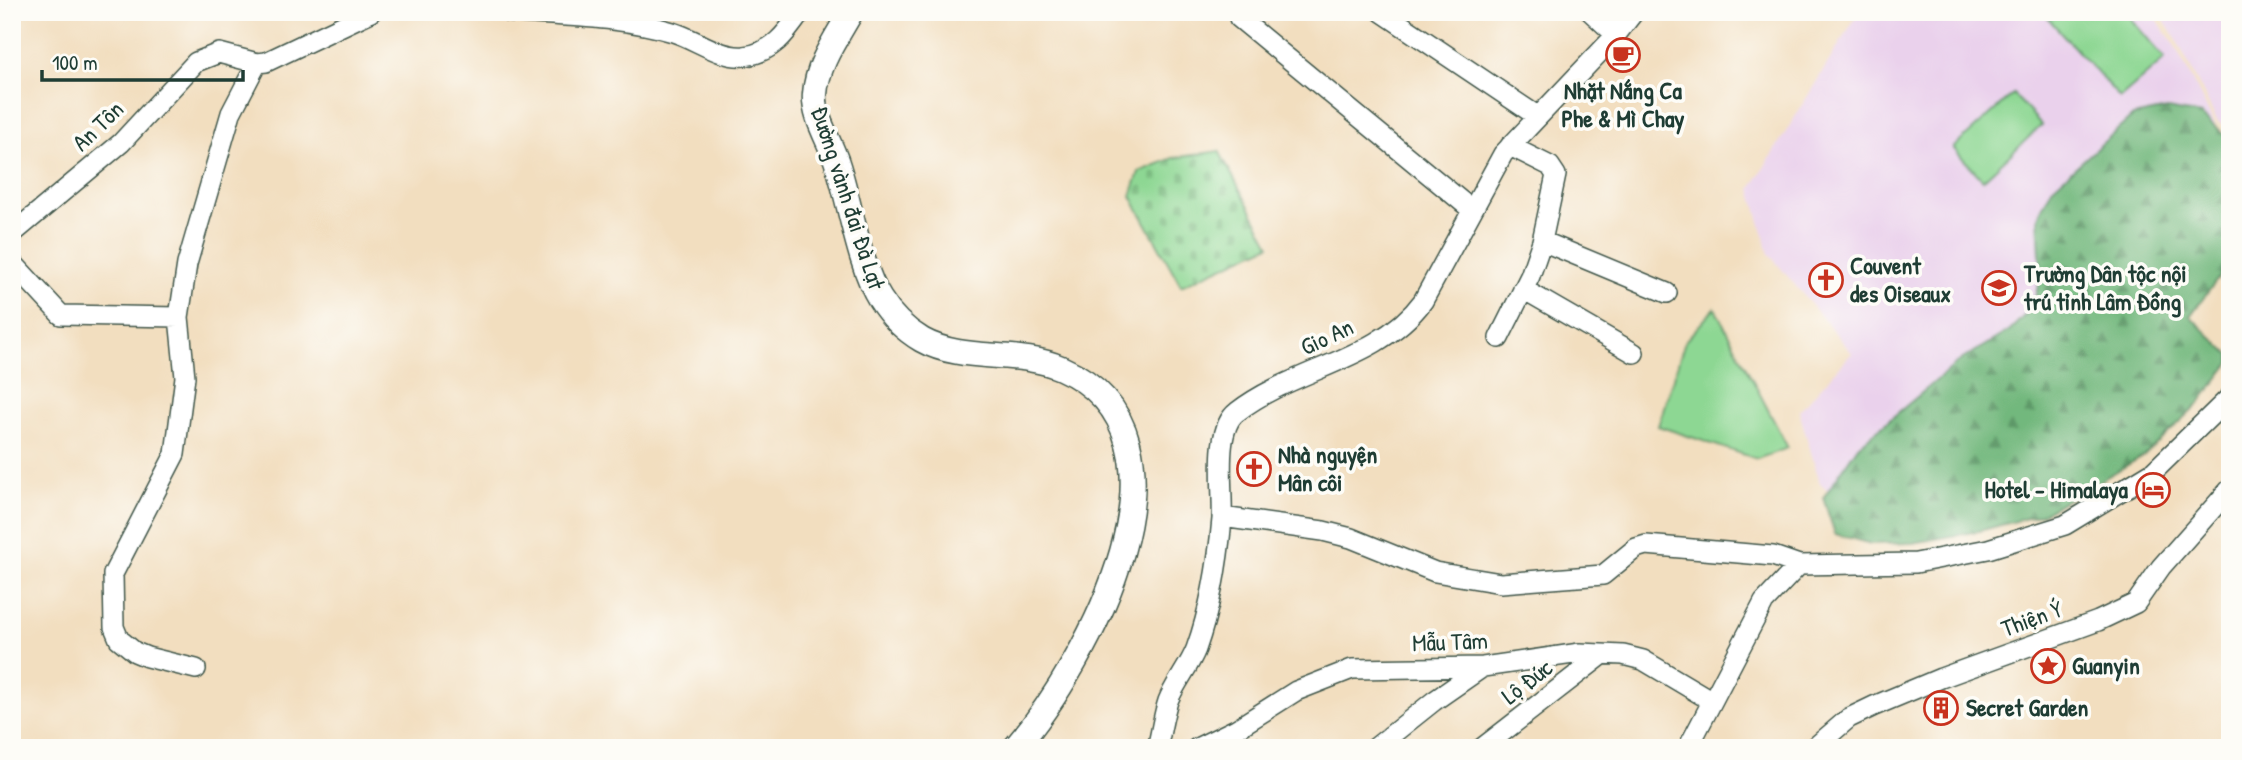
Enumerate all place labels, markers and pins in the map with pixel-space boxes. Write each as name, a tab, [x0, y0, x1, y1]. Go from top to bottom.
cafe icon: Nhặt Nắng Ca Phe & Mì Chay	[1604, 36, 1642, 74]
place label: Nhặt Nắng Ca Phe & Mì Chay	[1562, 74, 1684, 135]
place label: Couvent des Oiseaux	[1850, 249, 1951, 309]
place label: Trường Dân tộc nội trú tỉnh Lâm Đồng	[2023, 257, 2187, 318]
church icon: Couvent des Oiseaux	[1807, 261, 1845, 299]
school or university icon: Trường Dân tộc nội trú tỉnh Lâm Đồng	[1980, 269, 2018, 307]
place label: Nhà nguyện Mân côi	[1278, 438, 1378, 498]
church icon: Nhà nguyện Mân côi	[1235, 450, 1273, 488]
hotel icon: Hotel - Himalaya	[2134, 471, 2172, 509]
place label: Hotel - Himalaya	[1984, 473, 2129, 506]
place icon: Guanyin	[2029, 647, 2067, 685]
place label: Guanyin	[2072, 649, 2140, 682]
building icon: Secret Garden	[1922, 689, 1960, 727]
place label: Secret Garden	[1966, 691, 2089, 723]

